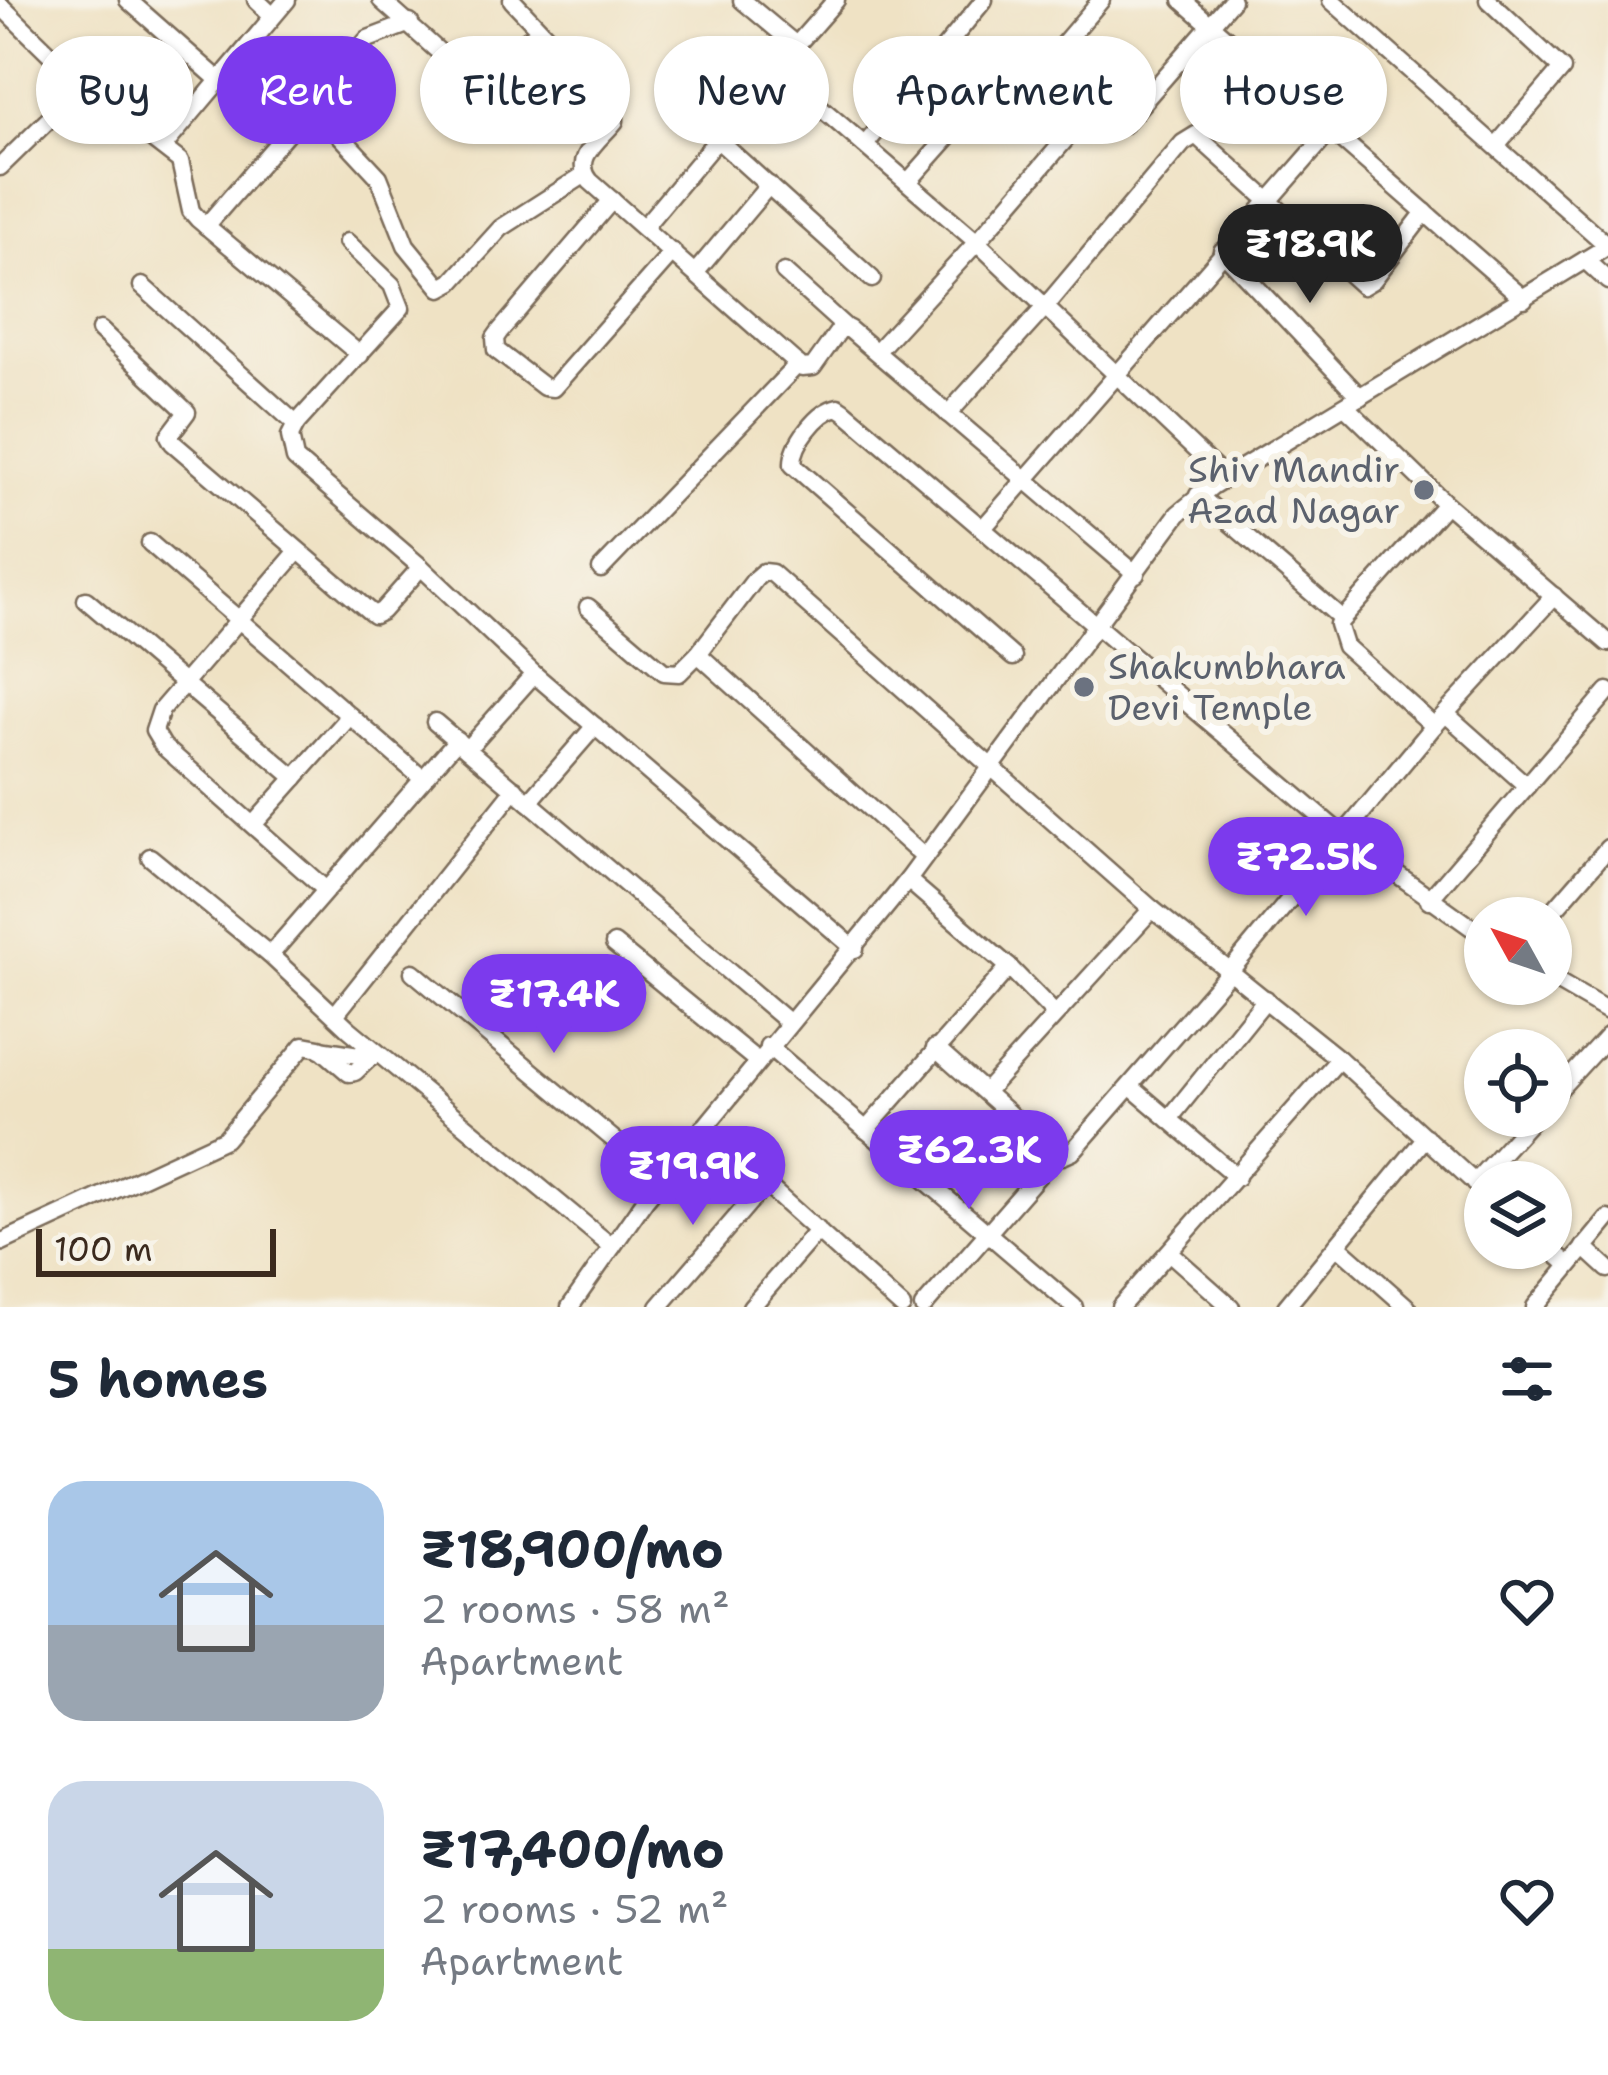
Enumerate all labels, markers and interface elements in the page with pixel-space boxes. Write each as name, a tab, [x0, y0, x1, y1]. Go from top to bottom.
chip: Buy	[36, 36, 193, 144]
chip: Rent	[217, 36, 396, 144]
chip: Filters	[420, 36, 630, 144]
chip: New	[654, 36, 829, 144]
chip: Apartment	[853, 36, 1156, 144]
chip: House	[1180, 36, 1387, 144]
pin: ₹18.9K	[1212, 204, 1408, 306]
text: ₹18.9K	[1244, 217, 1376, 269]
place label: Shiv Mandir Azad Nagar	[1187, 445, 1400, 535]
marker: Shiv Mandir Azad Nagar	[1411, 477, 1437, 503]
place label: Shakumbhara Devi Temple	[1108, 642, 1346, 732]
marker: Shakumbhara Devi Temple	[1071, 674, 1097, 700]
pin: ₹72.5K	[1208, 817, 1404, 919]
text: ₹72.5K	[1235, 830, 1377, 882]
north arrow	[1464, 897, 1572, 1005]
map controls	[1464, 897, 1572, 1269]
pin: ₹17.4K	[456, 954, 652, 1056]
text: ₹17.4K	[488, 967, 620, 1019]
button: locate	[1464, 1029, 1572, 1137]
pin: ₹62.3K	[871, 1110, 1067, 1212]
text: ₹62.3K	[897, 1123, 1041, 1175]
pin: ₹19.9K	[595, 1126, 791, 1228]
text: ₹19.9K	[627, 1139, 759, 1191]
button: layers	[1464, 1161, 1572, 1269]
scale bar	[36, 1223, 276, 1276]
text: 100 m	[54, 1227, 153, 1272]
text: 5 homes	[48, 1345, 268, 1413]
icon: filters	[1494, 1346, 1560, 1412]
text: ₹18,900/mo	[420, 1515, 724, 1583]
icon: home	[144, 1529, 288, 1673]
icon: heart	[1494, 1568, 1560, 1634]
text: 2 rooms · 58 m²	[420, 1583, 730, 1635]
text: Apartment	[420, 1635, 623, 1687]
text: ₹17,400/mo	[420, 1815, 725, 1883]
icon: home	[144, 1829, 288, 1973]
icon: heart	[1494, 1868, 1560, 1934]
text: 2 rooms · 52 m²	[420, 1883, 729, 1935]
text: Apartment	[420, 1935, 623, 1987]

